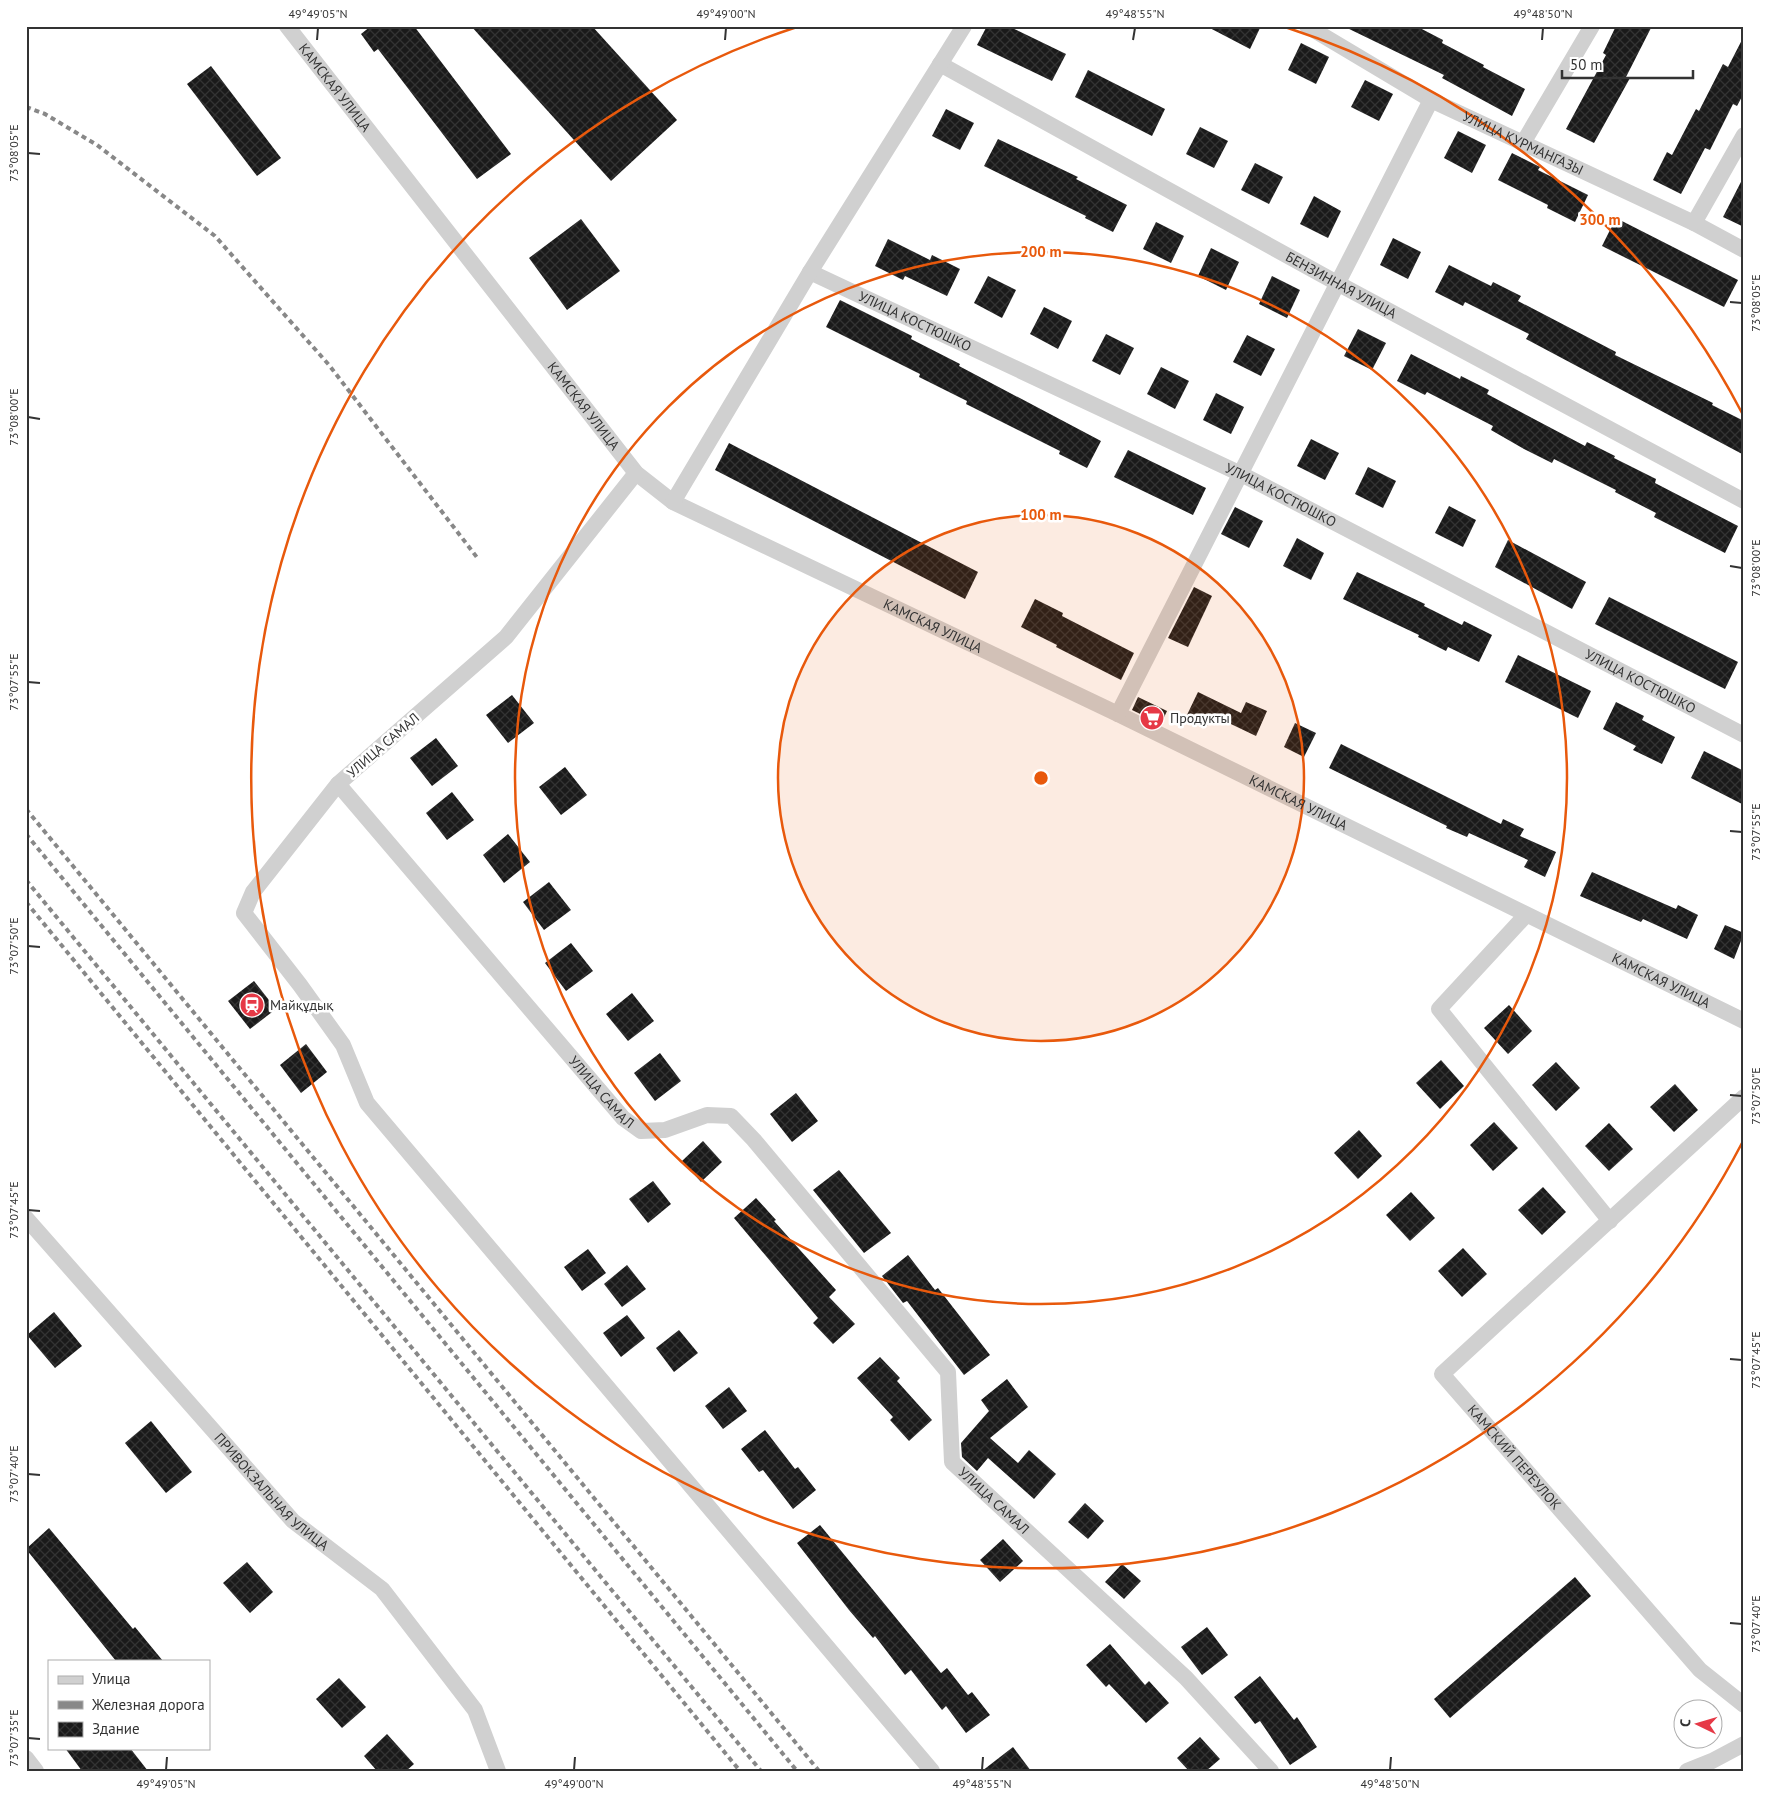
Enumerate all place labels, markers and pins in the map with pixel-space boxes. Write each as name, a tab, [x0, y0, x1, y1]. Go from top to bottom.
supermarket icon: Продукты	[1139, 705, 1165, 731]
place label: Продукты	[1170, 709, 1230, 727]
centre of rings	[1032, 769, 1050, 787]
station icon: Майқұдық	[239, 992, 265, 1018]
place label: Майқұдық	[270, 996, 333, 1014]

